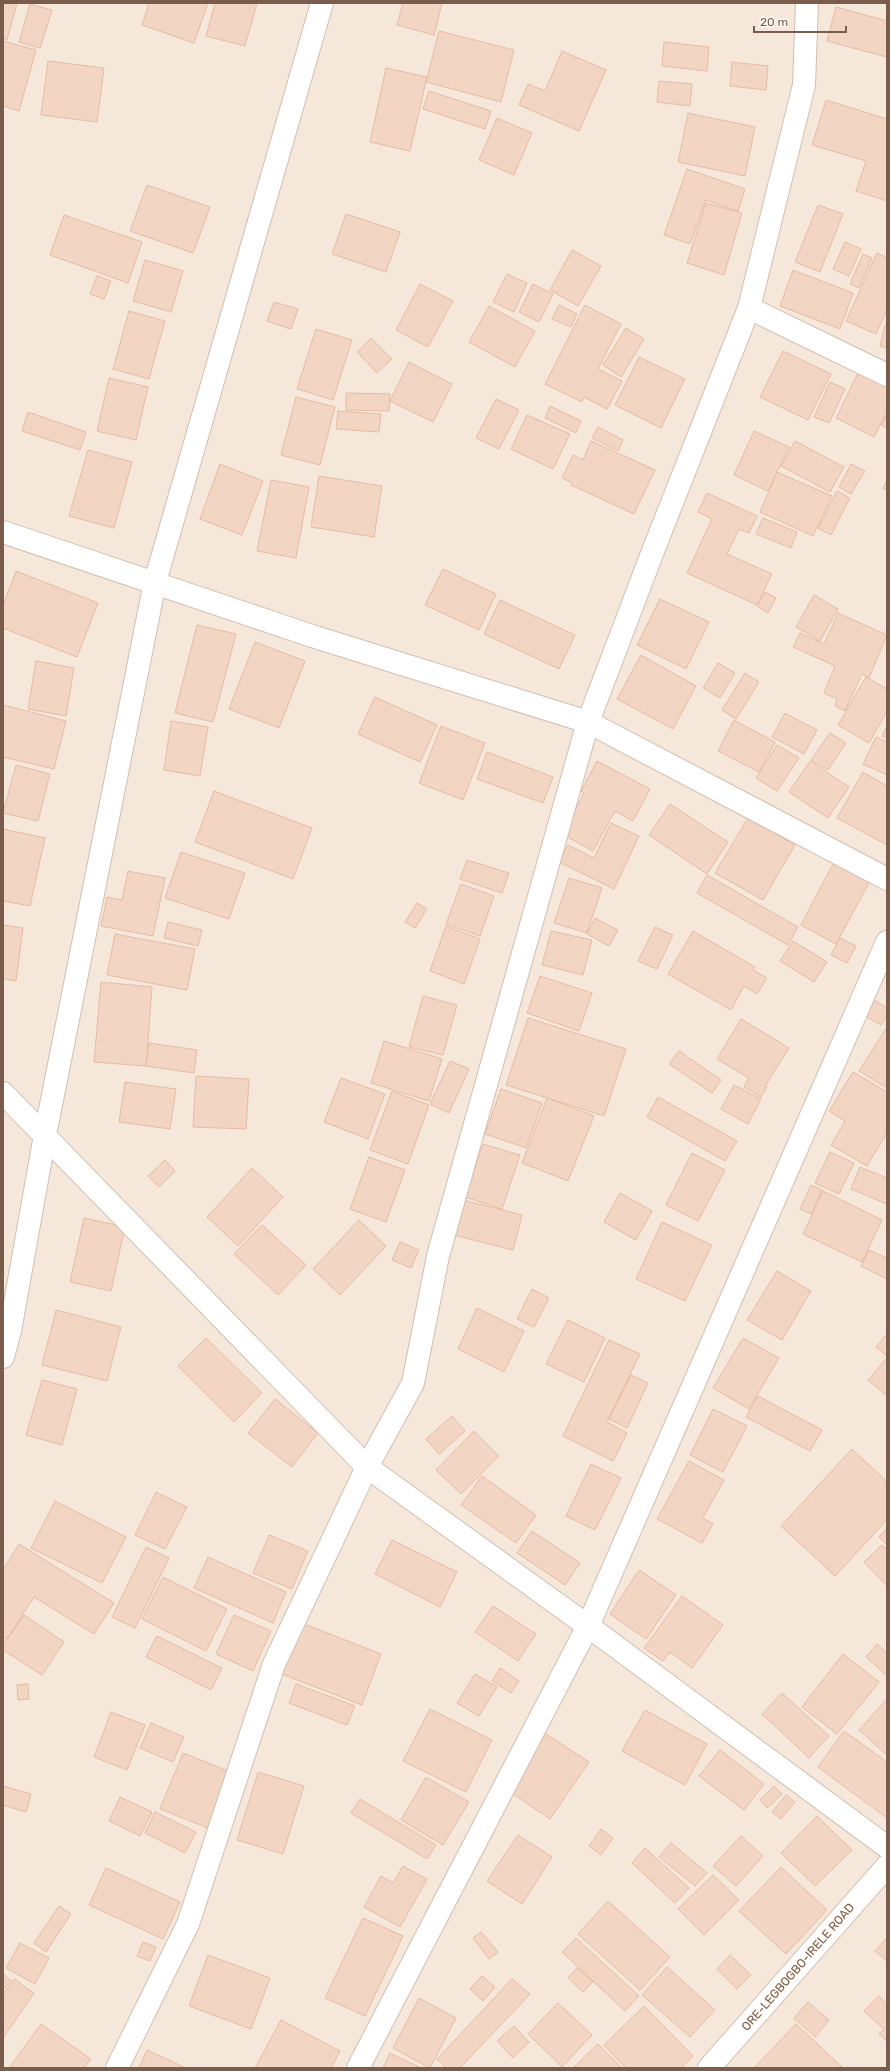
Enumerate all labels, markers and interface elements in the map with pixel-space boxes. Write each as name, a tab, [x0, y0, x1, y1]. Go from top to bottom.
scale bar	[754, 8, 846, 34]
text: 20 m	[760, 15, 788, 29]
street label: ORE-LEGBOGBO-IRELE ROAD	[739, 1900, 857, 2034]

